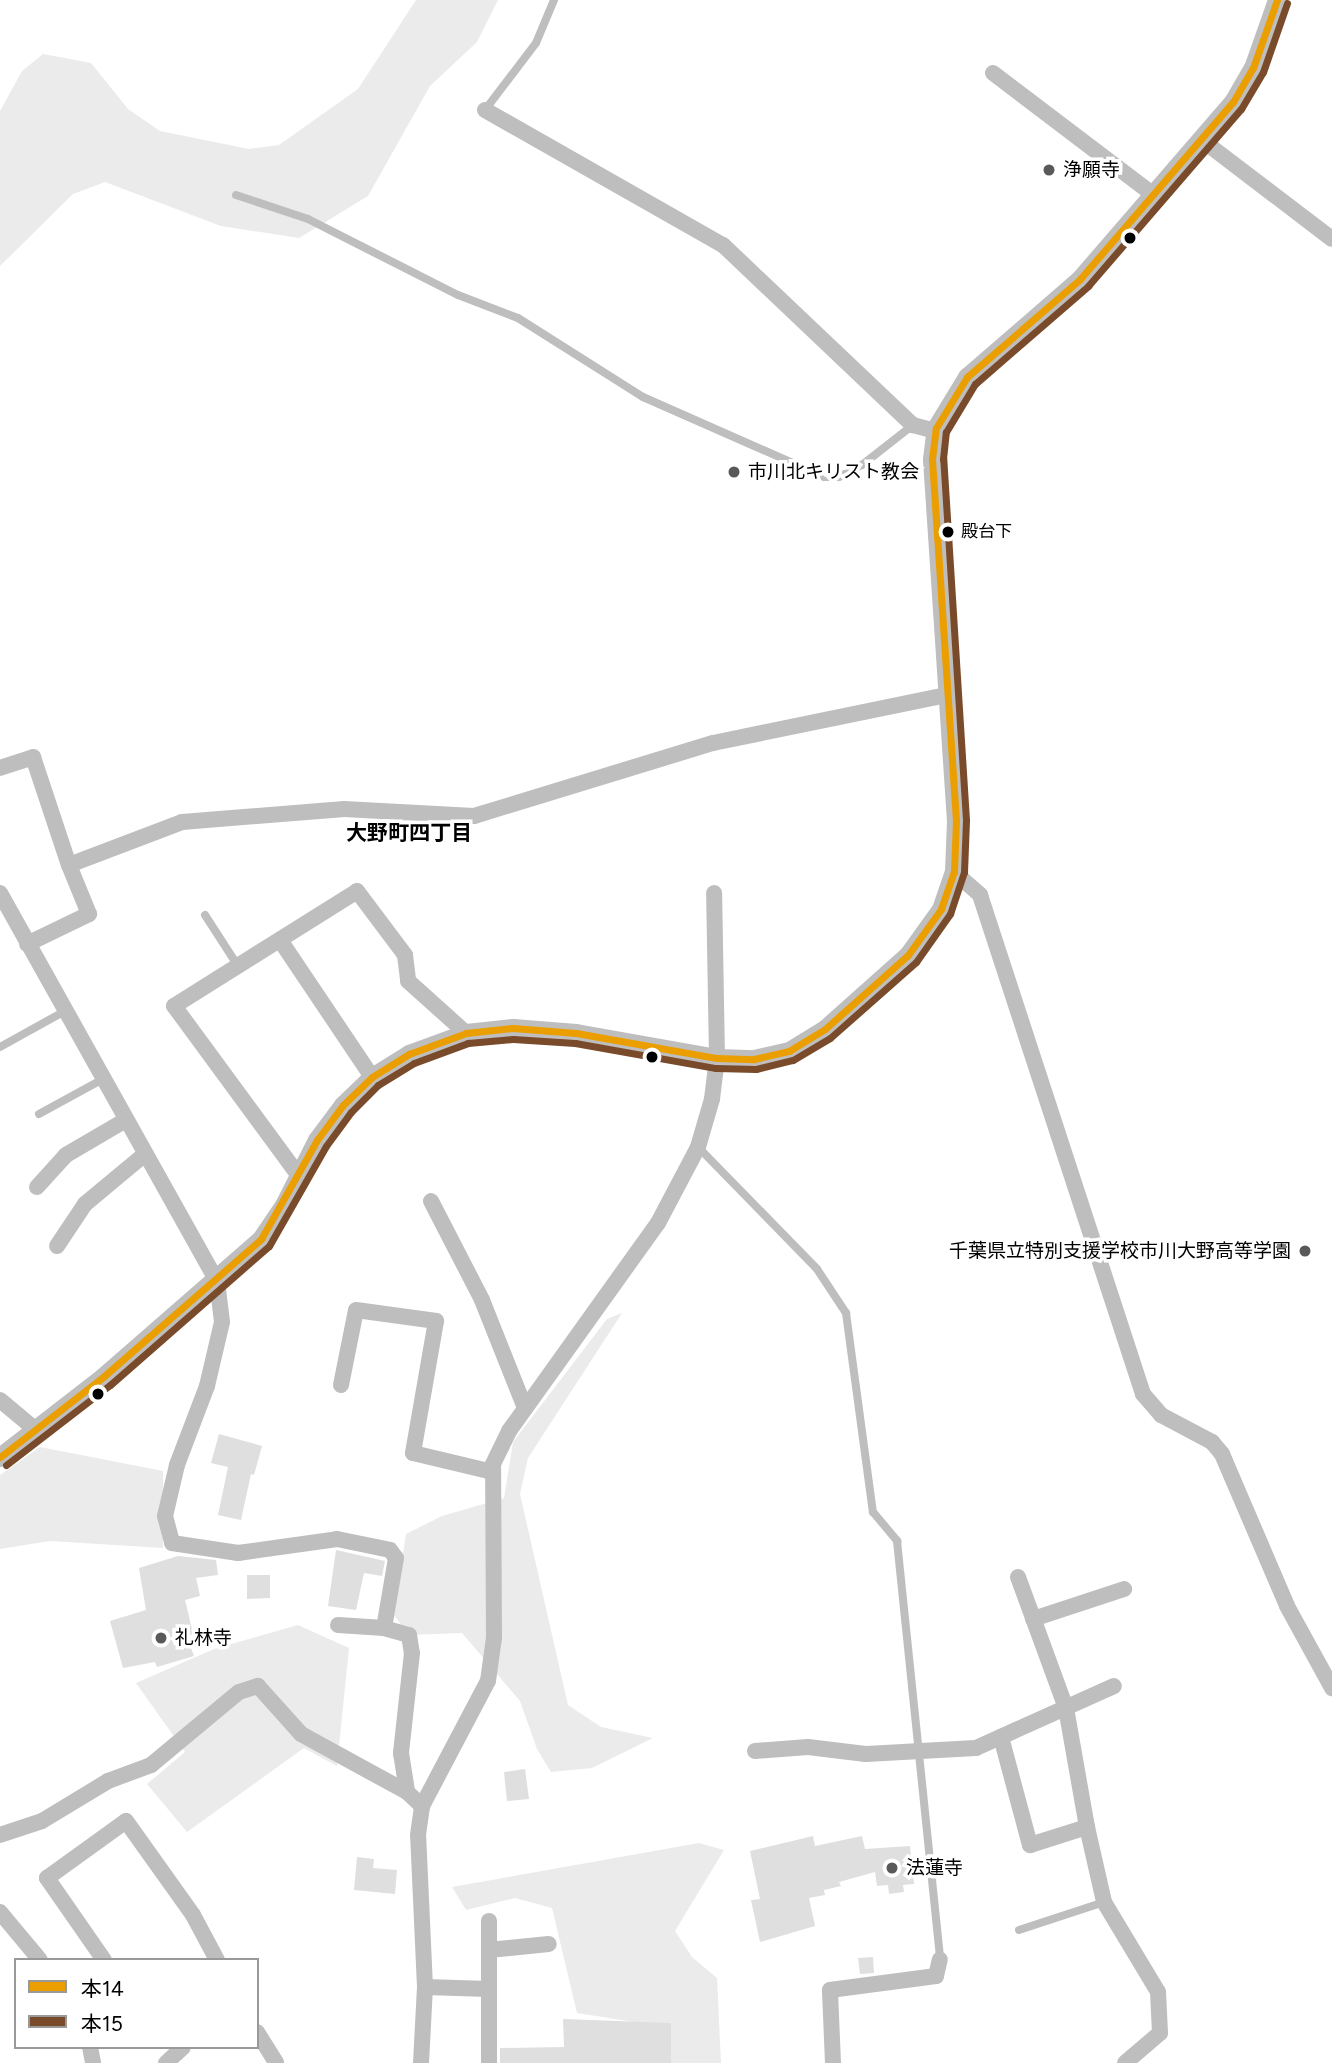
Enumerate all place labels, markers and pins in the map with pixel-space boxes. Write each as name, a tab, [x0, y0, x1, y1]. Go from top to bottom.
place label: 浄願寺	[1063, 159, 1120, 181]
marker: 浄願寺	[1041, 162, 1057, 178]
unlabelled marker	[1123, 231, 1137, 245]
place label: 市川北キリスト教会	[748, 461, 919, 483]
marker: 市川北キリスト教会	[726, 464, 742, 480]
place label: 殿台下	[961, 522, 1012, 542]
marker: 殿台下	[941, 525, 955, 539]
unlabelled marker	[645, 1050, 659, 1064]
place label: 千葉県立特別支援学校市川大野高等学園	[949, 1240, 1291, 1262]
marker: 千葉県立特別支援学校市川大野高等学園	[1297, 1243, 1313, 1259]
unlabelled marker	[91, 1387, 105, 1401]
place label: 礼林寺	[175, 1627, 232, 1649]
marker: 礼林寺	[153, 1630, 169, 1646]
place label: 法蓮寺	[906, 1857, 963, 1879]
marker: 法蓮寺	[884, 1860, 900, 1876]

